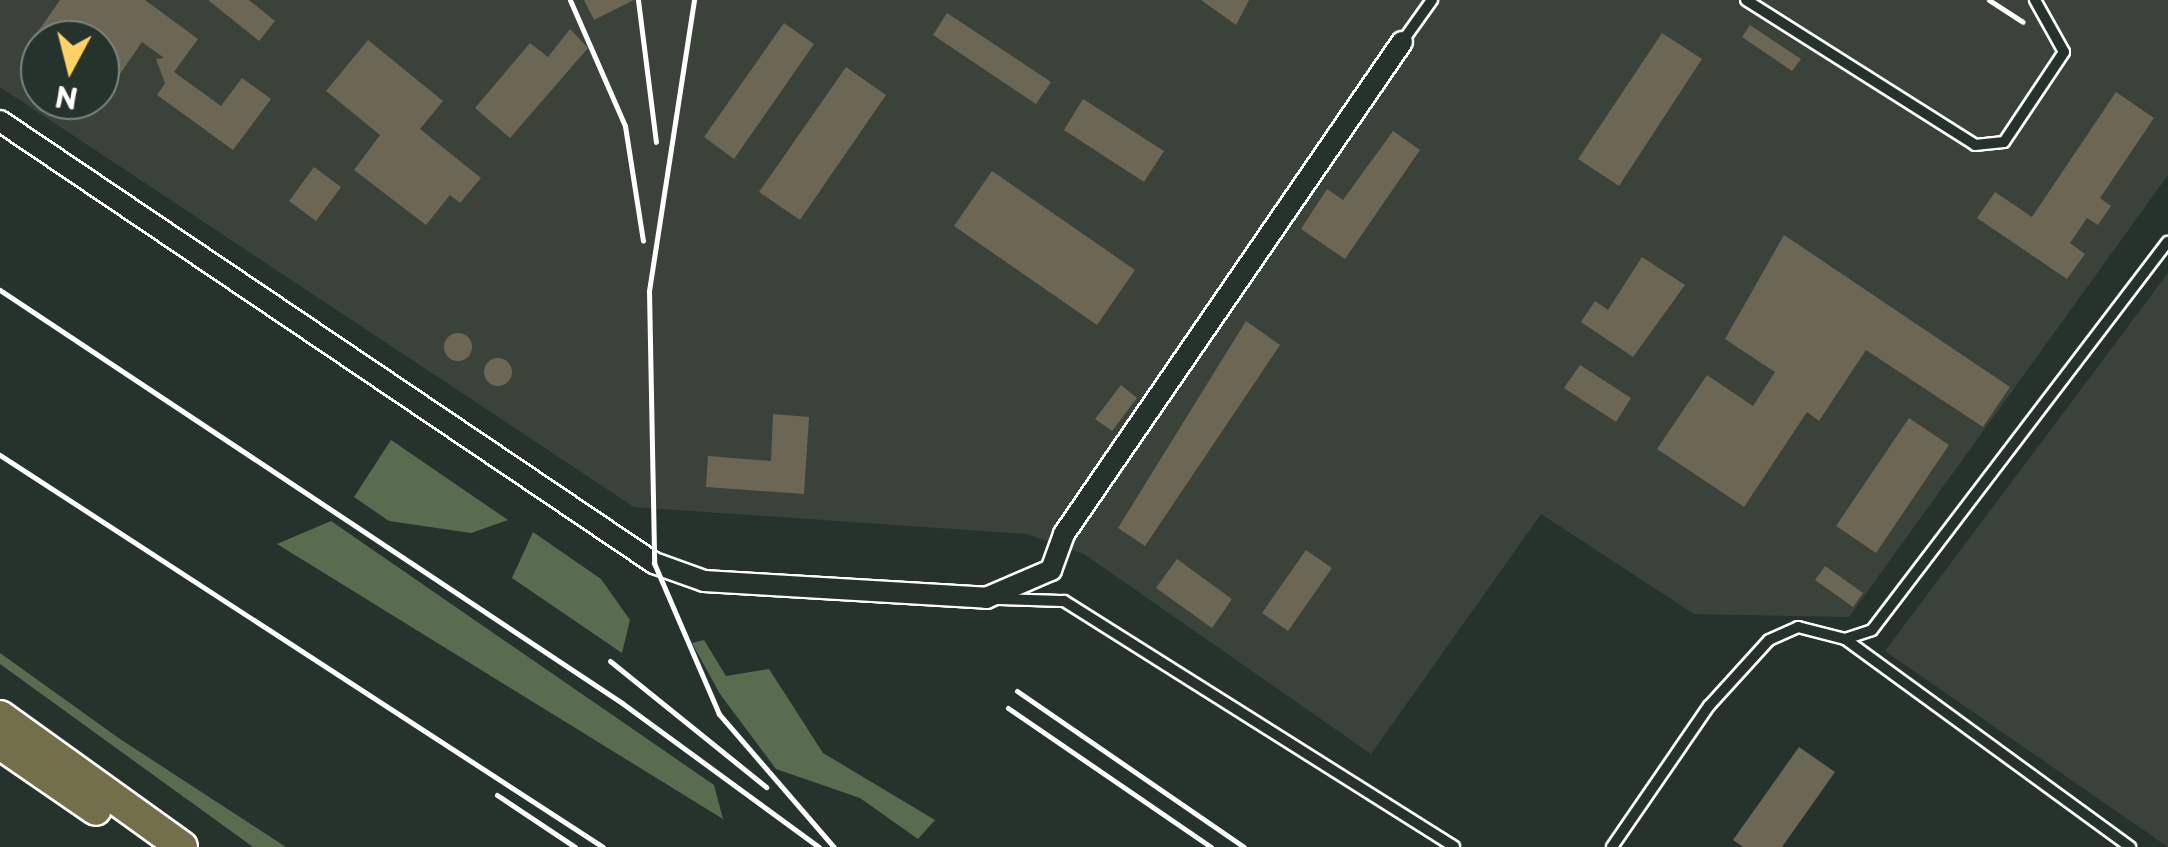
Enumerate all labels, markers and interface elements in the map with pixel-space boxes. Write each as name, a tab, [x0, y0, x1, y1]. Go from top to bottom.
north arrow	[20, 20, 120, 120]
text: N	[53, 76, 80, 121]

